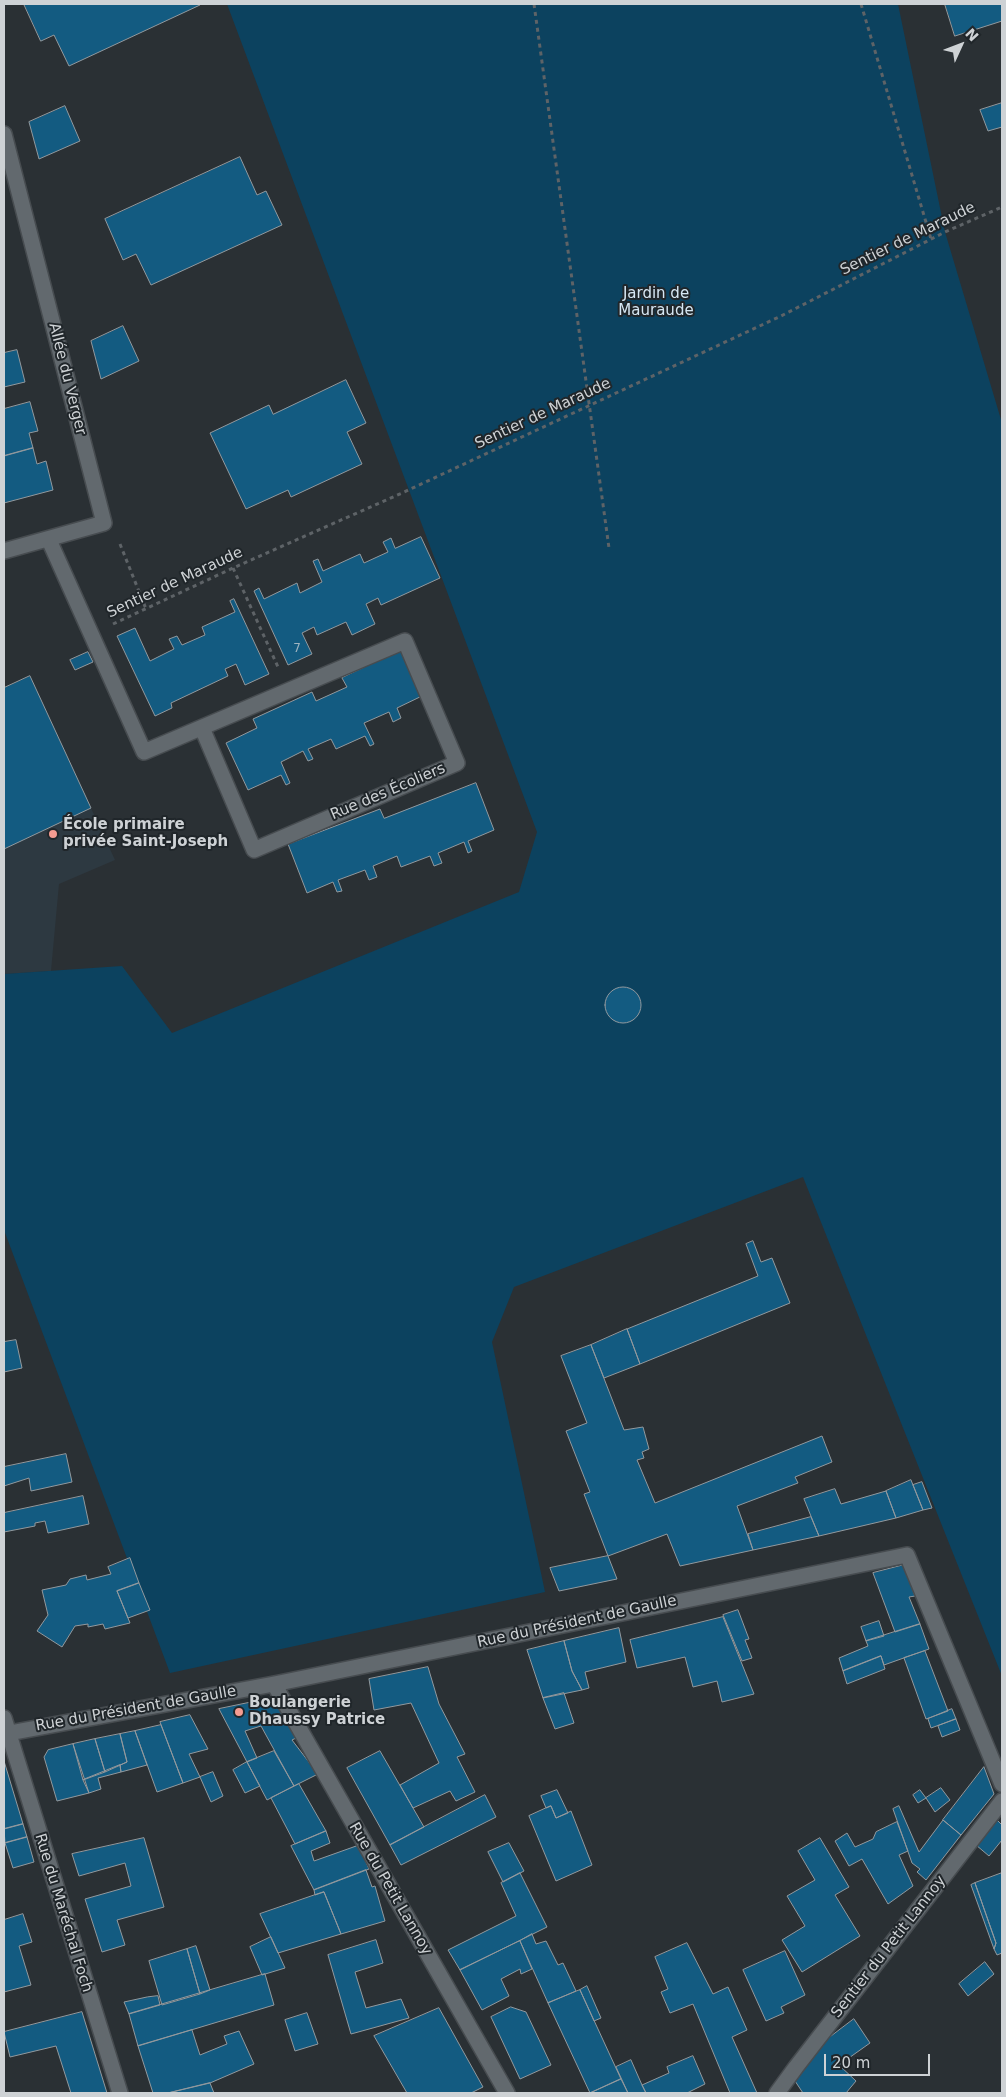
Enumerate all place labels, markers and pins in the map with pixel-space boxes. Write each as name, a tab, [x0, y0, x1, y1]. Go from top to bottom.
place label: École primaire privée Saint-Joseph	[63, 816, 228, 851]
marker: École primaire privée Saint-Joseph	[47, 828, 59, 840]
place label: Boulangerie Dhaussy Patrice	[249, 1694, 385, 1729]
marker: Boulangerie Dhaussy Patrice	[233, 1706, 245, 1718]

